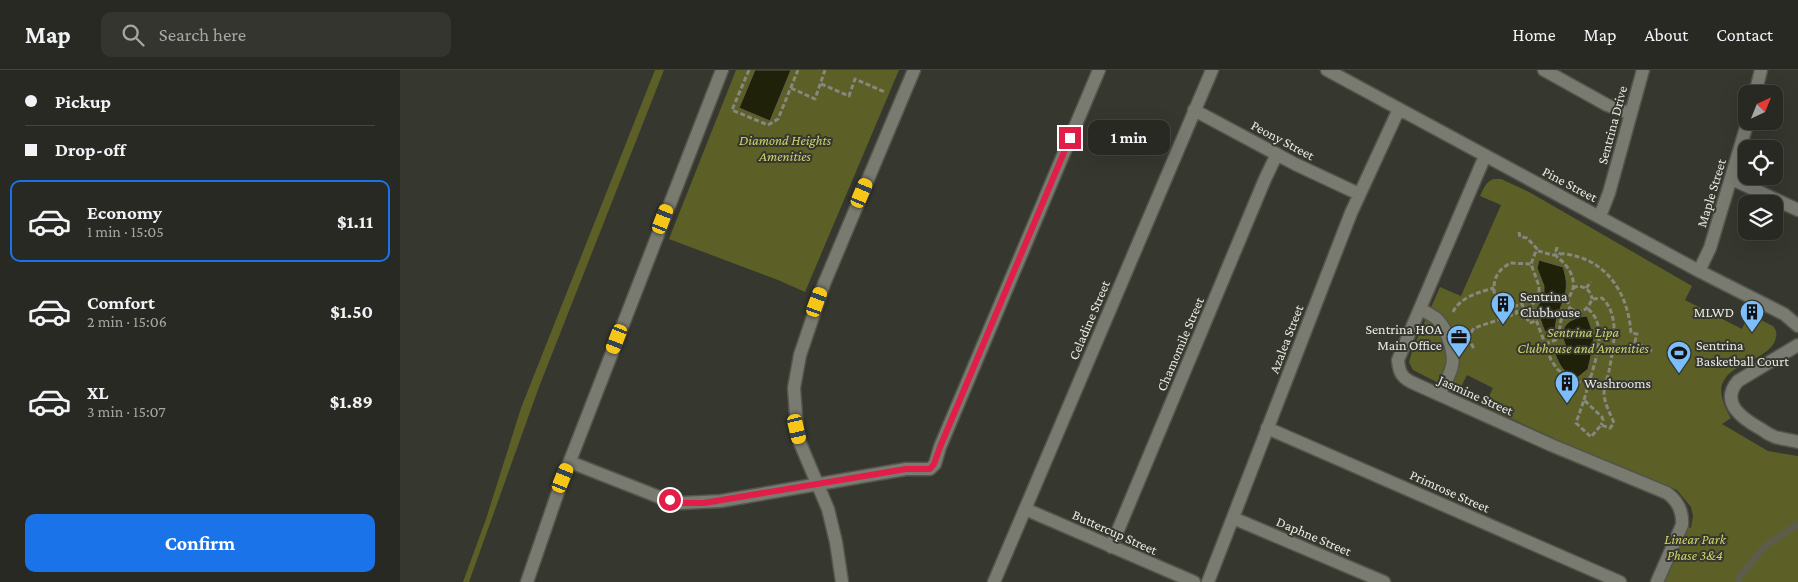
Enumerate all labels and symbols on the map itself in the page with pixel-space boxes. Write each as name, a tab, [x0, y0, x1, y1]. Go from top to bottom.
street label: Sentrina Drive	[1594, 84, 1630, 166]
north arrow	[1738, 85, 1782, 130]
street label: Peony Street	[1249, 117, 1318, 163]
callout: 1 min	[1088, 120, 1170, 156]
route end	[1059, 127, 1081, 149]
park label: Diamond Heights Amenities	[739, 132, 832, 164]
street label: Maple Street	[1693, 157, 1729, 229]
street label: Pine Street	[1540, 163, 1600, 205]
car	[849, 176, 874, 210]
car	[650, 202, 675, 236]
street label: Celadine Street	[1065, 278, 1113, 362]
car	[804, 285, 829, 319]
place label: Sentrina Clubhouse	[1520, 288, 1580, 320]
building icon: Sentrina Clubhouse	[1490, 291, 1516, 325]
street label: Chamomile Street	[1153, 294, 1207, 393]
building icon: MLWD	[1739, 299, 1765, 333]
street label: Azalea Street	[1266, 302, 1307, 376]
place label: MLWD	[1694, 304, 1734, 320]
place label: Sentrina HOA Main Office	[1365, 321, 1442, 353]
car	[604, 322, 629, 356]
office icon: Sentrina HOA Main Office	[1446, 324, 1472, 358]
park label: Sentrina Lipa Clubhouse and Amenities	[1517, 324, 1649, 356]
place label: Sentrina Basketball Court	[1696, 337, 1789, 369]
sports icon: Sentrina Basketball Court	[1666, 340, 1692, 374]
building icon: Washrooms	[1554, 370, 1580, 404]
street label: Jasmine Street	[1434, 371, 1516, 419]
place label: Washrooms	[1584, 375, 1651, 391]
car	[786, 413, 807, 445]
car	[550, 461, 575, 495]
street label: Primrose Street	[1408, 466, 1493, 516]
route start	[659, 489, 681, 511]
street label: Buttercup Street	[1070, 506, 1160, 558]
street label: Daphne Street	[1274, 513, 1354, 559]
park label: Linear Park Phase 3&4	[1664, 531, 1727, 563]

